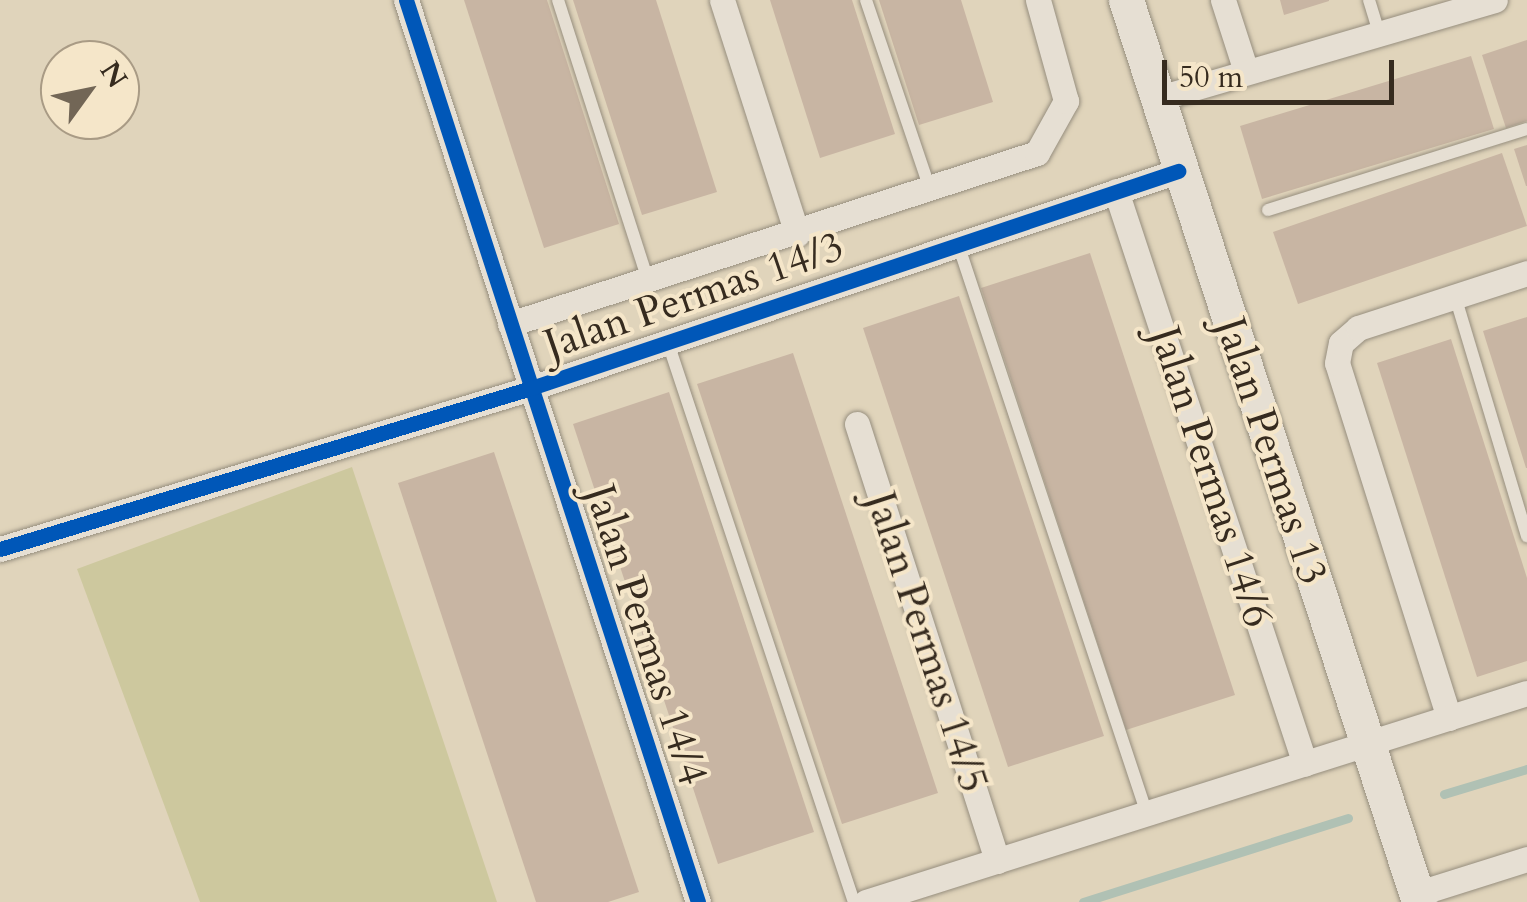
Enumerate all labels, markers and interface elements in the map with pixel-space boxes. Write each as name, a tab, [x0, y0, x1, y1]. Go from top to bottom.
north arrow	[40, 40, 140, 140]
scale bar	[1167, 40, 1400, 102]
text: N	[91, 54, 136, 95]
text: 50 m	[1179, 57, 1243, 98]
street label: Jalan Permas 14/3	[538, 221, 850, 371]
street label: Jalan Permas 13	[1204, 311, 1338, 591]
street label: Jalan Permas 14/6	[1139, 321, 1283, 633]
street label: Jalan Permas 14/4	[574, 479, 718, 791]
street label: Jalan Permas 14/5	[855, 486, 999, 798]

